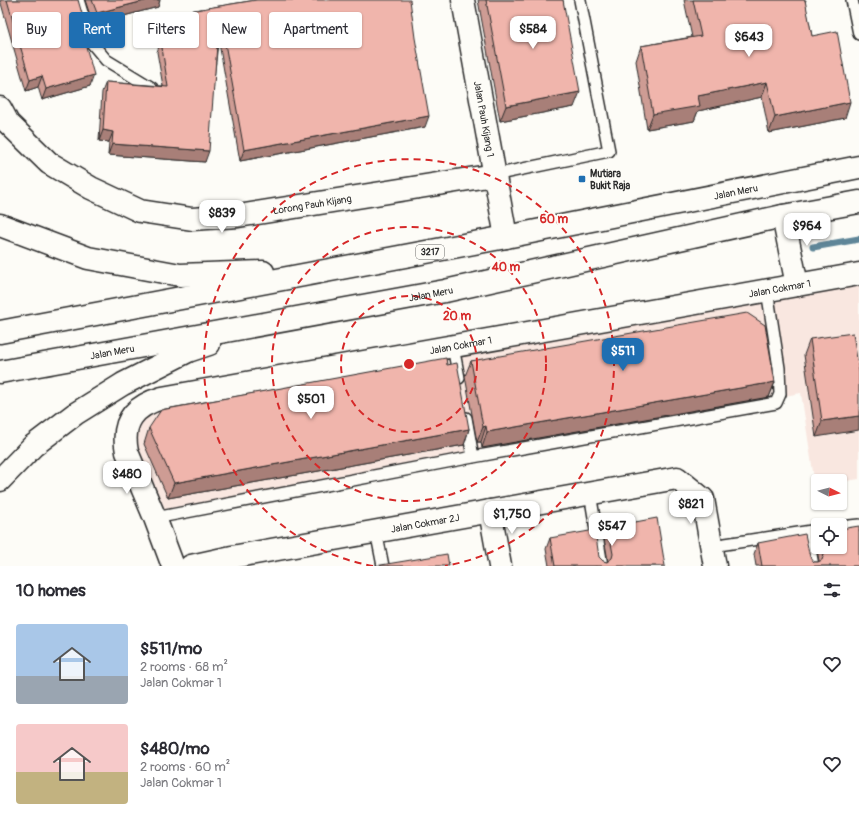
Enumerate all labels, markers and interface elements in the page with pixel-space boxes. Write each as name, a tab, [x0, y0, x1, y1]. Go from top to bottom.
chip: Buy	[12, 12, 61, 48]
chip: Rent	[69, 12, 125, 48]
chip: Filters	[133, 12, 199, 48]
chip: New	[207, 12, 261, 48]
chip: Apartment	[269, 12, 362, 48]
pin: $584	[509, 16, 557, 50]
text: $584	[519, 21, 547, 37]
pin: $643	[725, 24, 773, 58]
text: $643	[734, 29, 764, 45]
street label: Jalan Pauh Kijang 1	[471, 80, 496, 158]
place label: Mutiara Bukit Raja	[590, 168, 631, 192]
marker: Mutiara Bukit Raja	[577, 174, 587, 184]
street label: Jalan Meru	[713, 182, 759, 203]
street label: Lorong Pauh Kijang	[272, 193, 352, 217]
pin: $839	[198, 200, 246, 234]
text: $839	[208, 205, 236, 221]
text: 60 m	[540, 212, 569, 227]
pin: $964	[783, 213, 831, 247]
text: $964	[793, 218, 821, 234]
road number: 3217	[416, 245, 444, 259]
text: 40 m	[491, 260, 521, 275]
street label: Jalan Cokmar 1	[748, 278, 812, 301]
street label: Jalan Meru	[408, 284, 454, 304]
text: 20 m	[443, 309, 471, 324]
street label: Jalan Cokmar 1	[429, 334, 493, 357]
pin: $511	[599, 338, 647, 372]
street label: Jalan Meru	[89, 343, 135, 362]
text: $511	[611, 343, 635, 359]
centre of rings	[402, 357, 416, 371]
pin: $501	[287, 386, 335, 420]
text: $501	[297, 391, 325, 407]
pin: $480	[103, 461, 151, 495]
text: $480	[112, 466, 142, 482]
north arrow	[811, 474, 847, 510]
map controls	[811, 474, 847, 554]
pin: $821	[667, 491, 715, 525]
text: $821	[678, 496, 704, 512]
pin: $1,750	[479, 501, 545, 535]
text: $1,750	[493, 506, 531, 522]
street label: Jalan Cokmar 2J	[390, 512, 461, 536]
pin: $547	[588, 513, 636, 547]
text: $547	[598, 518, 626, 534]
button: locate	[811, 518, 847, 554]
icon: filters	[821, 579, 843, 601]
text: 10 homes	[16, 580, 86, 601]
text: $511/mo	[140, 638, 202, 659]
icon: home	[48, 640, 96, 688]
icon: heart	[821, 653, 843, 675]
text: 2 rooms · 68 m²	[140, 659, 228, 675]
text: Jalan Cokmar 1	[140, 675, 222, 691]
text: $480/mo	[140, 738, 210, 759]
icon: home	[48, 740, 96, 788]
icon: heart	[821, 753, 843, 775]
text: 2 rooms · 60 m²	[140, 759, 230, 775]
text: Jalan Cokmar 1	[140, 775, 222, 791]

